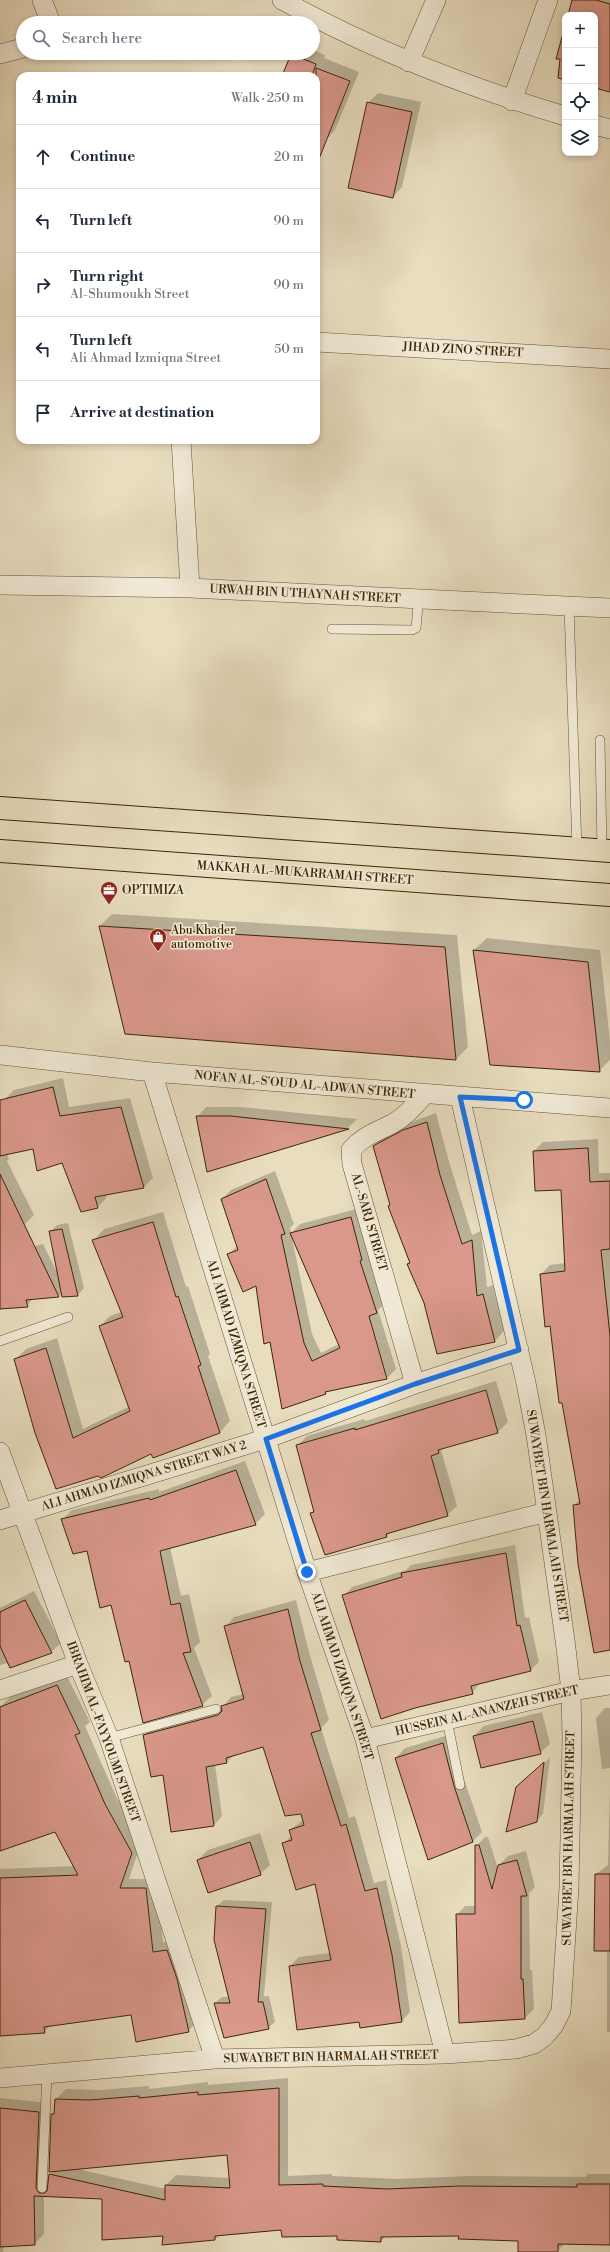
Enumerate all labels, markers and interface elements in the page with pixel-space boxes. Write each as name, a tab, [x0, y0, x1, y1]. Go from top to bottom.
map controls	[562, 12, 598, 156]
button: +	[562, 12, 598, 48]
search box	[16, 16, 320, 60]
icon: search	[30, 27, 52, 49]
text: Search here	[62, 29, 142, 48]
button: −	[562, 48, 598, 84]
button: locate	[562, 84, 598, 120]
text: 4 min	[32, 87, 77, 109]
text: Walk · 250 m	[231, 90, 304, 106]
button: layers	[562, 120, 598, 156]
icon: ahead	[32, 146, 54, 168]
text: Continue	[70, 147, 135, 166]
text: 20 m	[274, 149, 304, 165]
icon: left	[32, 210, 54, 232]
text: Turn left	[70, 211, 132, 230]
text: 90 m	[273, 213, 304, 229]
text: Turn right	[70, 267, 144, 286]
icon: right	[32, 274, 54, 296]
text: 90 m	[273, 277, 304, 293]
text: Al-Shumoukh Street	[70, 286, 189, 302]
text: Turn left	[70, 331, 132, 350]
icon: left	[32, 338, 54, 360]
street label: JIHAD ZINO STREET	[401, 339, 524, 361]
text: 50 m	[274, 341, 304, 357]
text: Ali Ahmad Izmiqna Street	[70, 350, 221, 366]
icon: arrive	[32, 402, 54, 424]
text: Arrive at destination	[70, 403, 214, 422]
street label: URWAH BIN UTHAYNAH STREET	[209, 581, 402, 607]
street label: MAKKAH AL-MUKARRAMAH STREET	[196, 858, 415, 888]
office icon: OPTIMIZA	[99, 880, 119, 905]
place label: OPTIMIZA	[122, 883, 185, 898]
place label: Abu Khader automotive	[170, 923, 235, 952]
shop icon: Abu Khader automotive	[148, 927, 168, 952]
street label: NOFAN AL-S'OUD AL-ADWAN STREET	[194, 1068, 417, 1102]
route start	[515, 1091, 533, 1109]
street label: AL-SARJ STREET	[347, 1170, 390, 1274]
street label: ALI AHMAD IZMIQNA STREET	[203, 1256, 269, 1431]
street label: SUWAYBET BIN HARMALAH STREET	[523, 1408, 571, 1624]
street label: ALI AHMAD IZMIQNA STREET WAY 2	[39, 1438, 249, 1515]
route end	[298, 1563, 316, 1581]
street label: ALI AHMAD IZMIQNA STREET	[307, 1589, 377, 1763]
street label: IBRAHIM AL-FAYYOUMI STREET	[63, 1639, 143, 1825]
street label: HUSSEIN AL-ANANZEH STREET	[394, 1682, 581, 1739]
street label: SUWAYBET BIN HARMALAH STREET	[560, 1730, 578, 1946]
street label: SUWAYBET BIN HARMALAH STREET	[223, 2048, 439, 2066]

